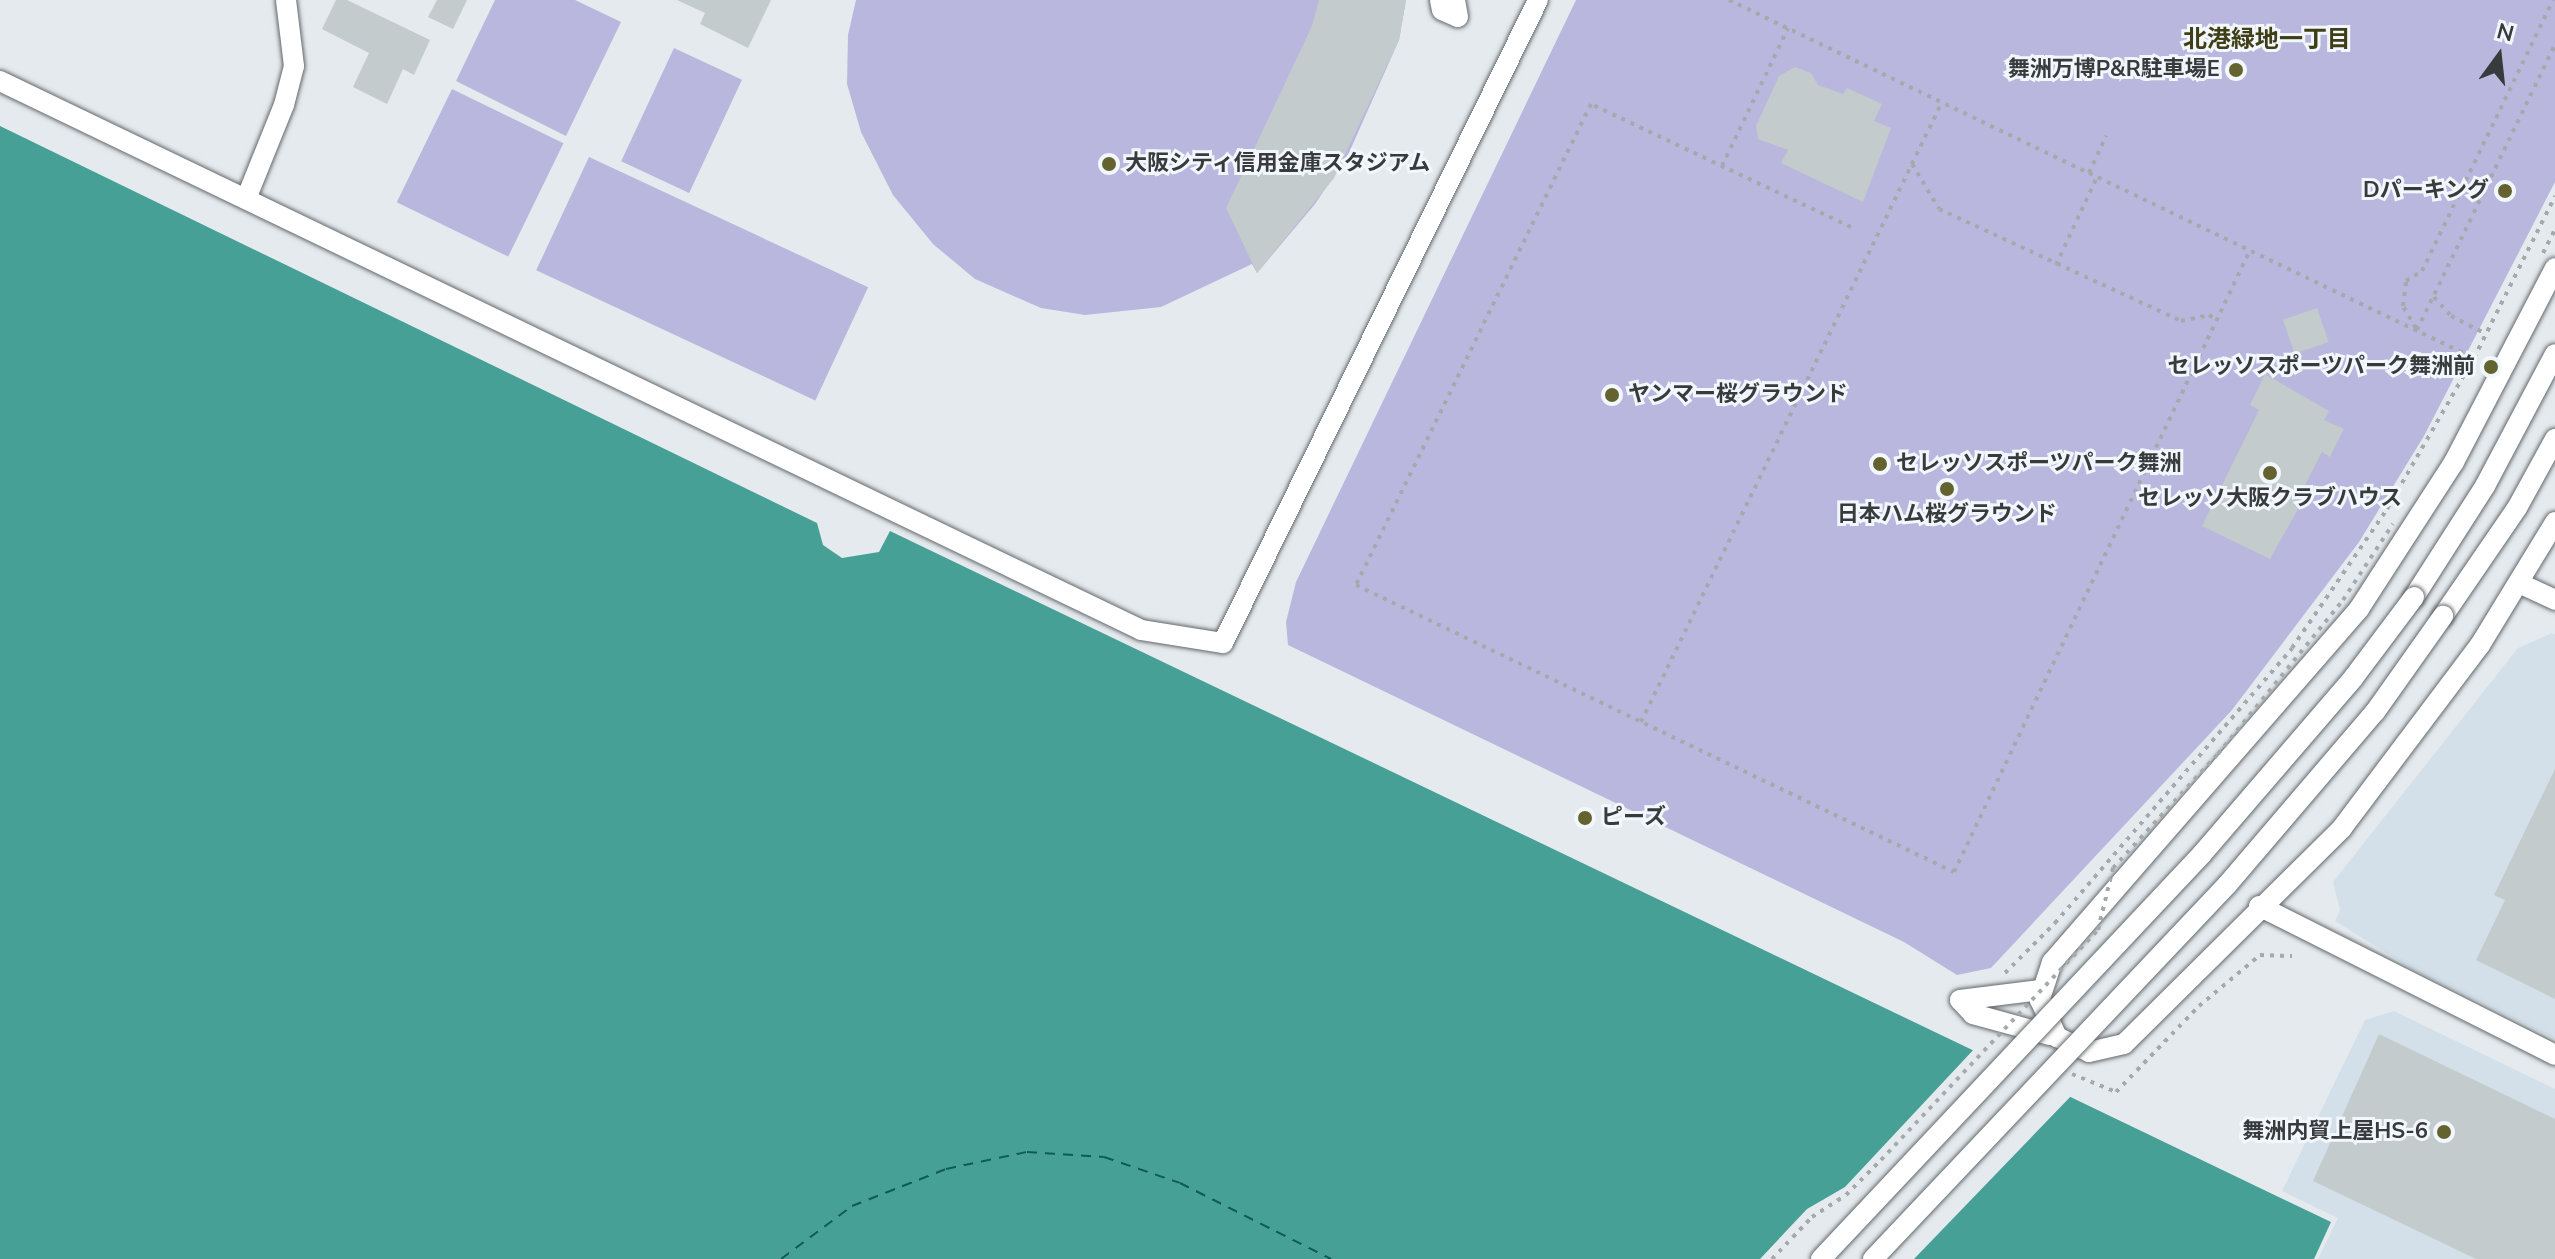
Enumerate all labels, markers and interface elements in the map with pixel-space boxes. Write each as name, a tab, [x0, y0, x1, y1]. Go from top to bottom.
north arrow	[2459, 16, 2539, 96]
text: N	[2493, 16, 2517, 49]
district label: 北港緑地一丁目	[2183, 26, 2351, 54]
place label: 舞洲万博P&R駐車場E	[2008, 57, 2220, 83]
marker: 舞洲万博P&R駐車場E	[2227, 61, 2245, 79]
place label: 大阪シティ信用金庫スタジアム	[1125, 151, 1433, 177]
marker: 大阪シティ信用金庫スタジアム	[1100, 155, 1118, 173]
place label: Dパーキング	[2362, 178, 2489, 204]
marker: Dパーキング	[2496, 182, 2514, 200]
place label: セレッソスポーツパーク舞洲前	[2167, 354, 2475, 380]
marker: セレッソスポーツパーク舞洲前	[2482, 358, 2500, 376]
place label: ヤンマー桜グラウンド	[1628, 382, 1848, 408]
marker: ヤンマー桜グラウンド	[1603, 386, 1621, 404]
place label: セレッソスポーツパーク舞洲	[1896, 451, 2182, 477]
marker: セレッソスポーツパーク舞洲	[1871, 455, 1889, 473]
marker: セレッソ大阪クラブハウス	[2261, 464, 2279, 482]
marker: 日本ハム桜グラウンド	[1938, 480, 1956, 498]
place label: セレッソ大阪クラブハウス	[2138, 486, 2402, 512]
place label: 日本ハム桜グラウンド	[1837, 502, 2057, 528]
place label: ピーズ	[1601, 805, 1667, 831]
marker: ピーズ	[1576, 809, 1594, 827]
place label: 舞洲内貿上屋HS-6	[2242, 1119, 2428, 1145]
marker: 舞洲内貿上屋HS-6	[2435, 1123, 2453, 1141]

